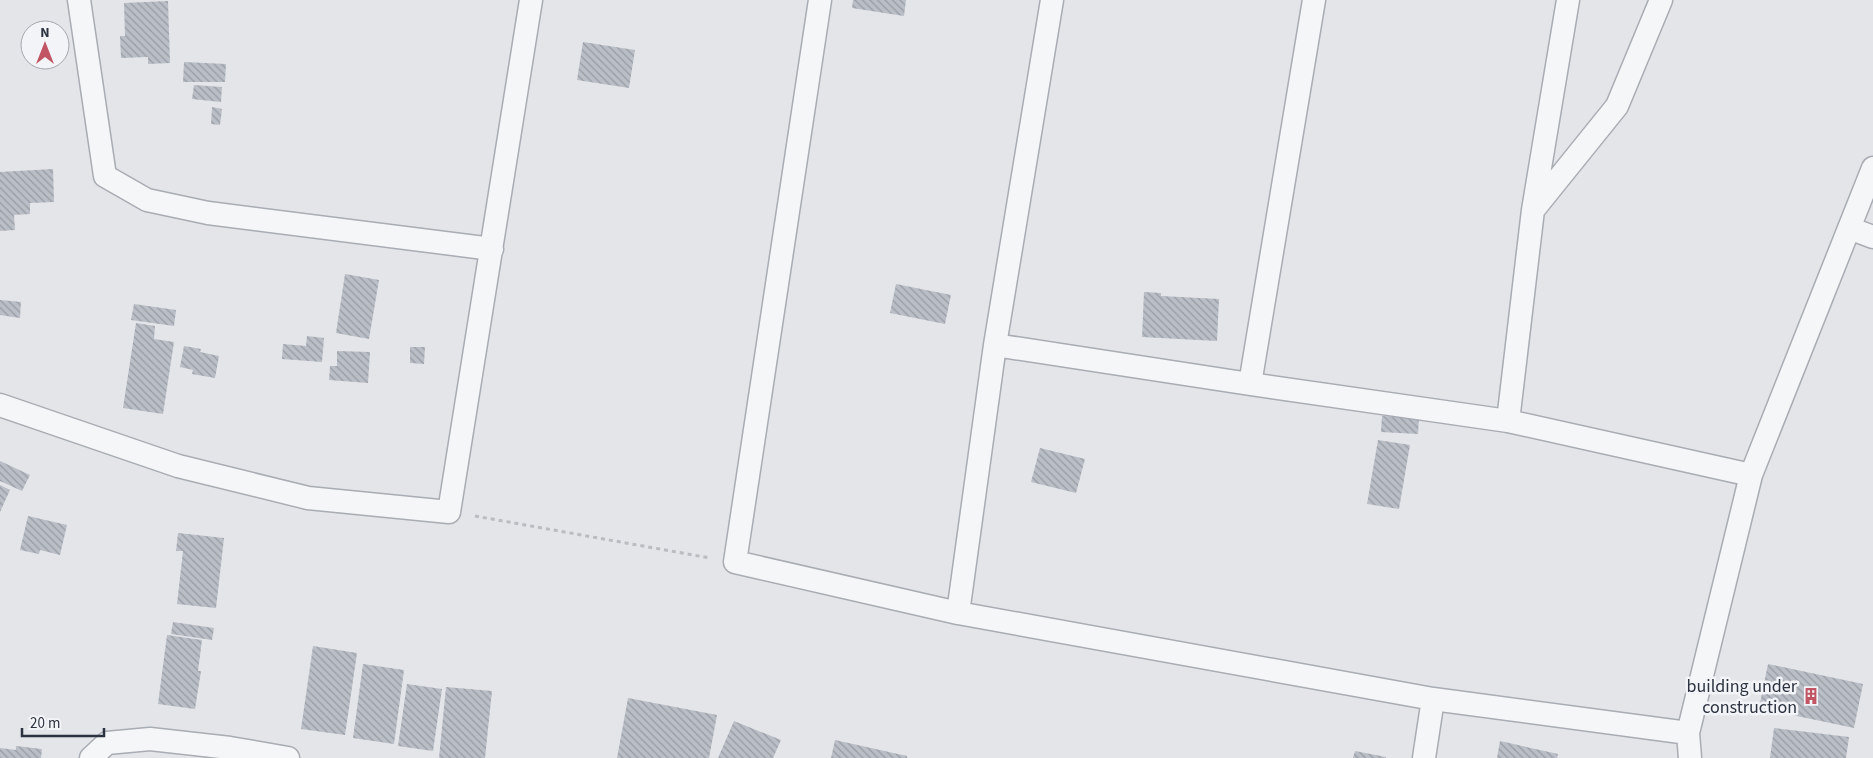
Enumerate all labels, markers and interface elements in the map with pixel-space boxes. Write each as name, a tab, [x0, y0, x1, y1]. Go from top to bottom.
north arrow	[20, 20, 70, 70]
text: N	[40, 23, 50, 43]
place label: building under construction	[1686, 674, 1798, 720]
building icon: building under construction	[1801, 686, 1821, 706]
scale bar	[22, 706, 105, 738]
text: 20 m	[30, 713, 60, 734]

